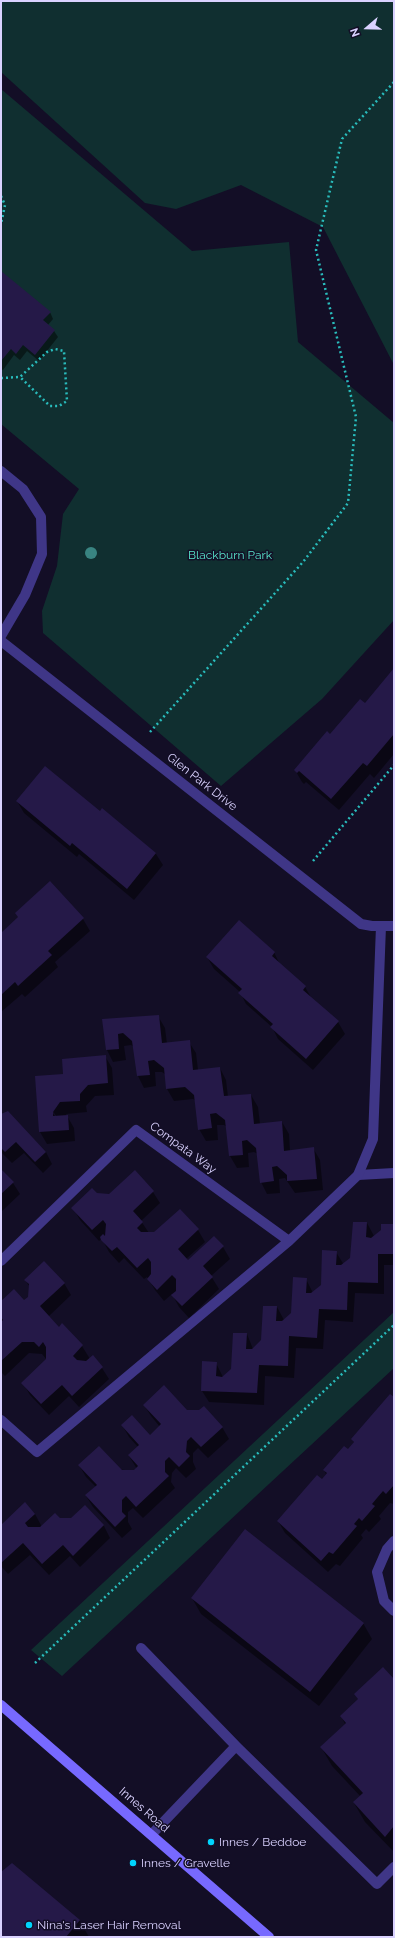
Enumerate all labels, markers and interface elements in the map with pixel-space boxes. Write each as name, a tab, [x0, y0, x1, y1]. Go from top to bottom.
north arrow	[347, 8, 387, 48]
text: N	[348, 26, 363, 38]
park label: Blackburn Park	[188, 548, 272, 562]
street label: Glen Park Drive	[164, 750, 240, 814]
street label: Compata Way	[147, 1119, 219, 1177]
street label: Innes Road	[116, 1784, 172, 1836]
place label: Innes / Beddoe	[219, 1835, 306, 1849]
marker: Innes / Beddoe	[206, 1837, 216, 1847]
place label: Innes / Gravelle	[141, 1856, 230, 1870]
marker: Innes / Gravelle	[128, 1858, 138, 1868]
place label: Nina's Laser Hair Removal	[37, 1918, 181, 1932]
marker: Nina's Laser Hair Removal	[24, 1920, 34, 1930]

